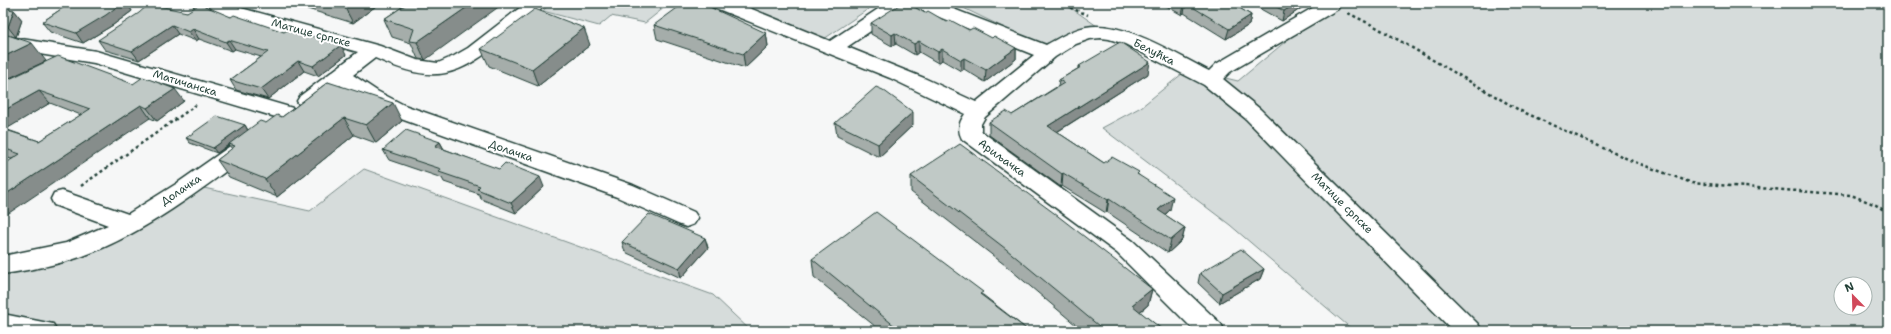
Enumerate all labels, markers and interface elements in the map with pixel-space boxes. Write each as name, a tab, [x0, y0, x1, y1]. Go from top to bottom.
street label: Матице српске	[270, 15, 352, 51]
street label: Белућка	[1131, 35, 1178, 69]
street label: Матичанска	[151, 66, 219, 100]
street label: Долачка	[487, 136, 535, 166]
street label: Ариљачка	[975, 136, 1029, 180]
street label: Матице српске	[1308, 169, 1376, 237]
street label: Долачка	[158, 171, 204, 209]
north arrow	[1833, 276, 1873, 316]
text: N	[1842, 279, 1856, 296]

